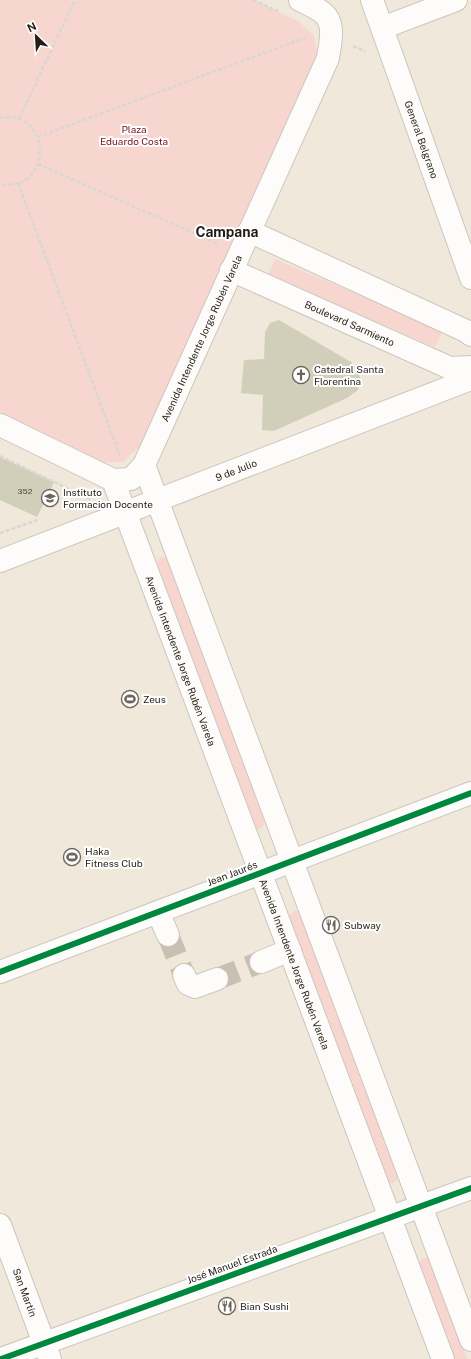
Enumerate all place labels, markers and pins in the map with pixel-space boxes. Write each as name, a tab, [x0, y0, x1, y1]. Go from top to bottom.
place label: Catedral Santa Florentina	[314, 363, 383, 387]
church icon: Catedral Santa Florentina	[291, 365, 311, 385]
place label: Instituto Formacion Docente	[63, 486, 153, 510]
school or university icon: Instituto Formacion Docente	[40, 488, 60, 508]
sports icon: Zeus	[120, 689, 140, 709]
place label: Zeus	[143, 693, 166, 705]
place label: Haka Fitness Club	[85, 845, 143, 869]
sports icon: Haka Fitness Club	[62, 847, 82, 867]
restaurant icon: Subway	[321, 915, 341, 935]
place label: Subway	[344, 919, 382, 931]
restaurant icon: Bian Sushi	[217, 1296, 237, 1316]
place label: Bian Sushi	[240, 1300, 289, 1312]

